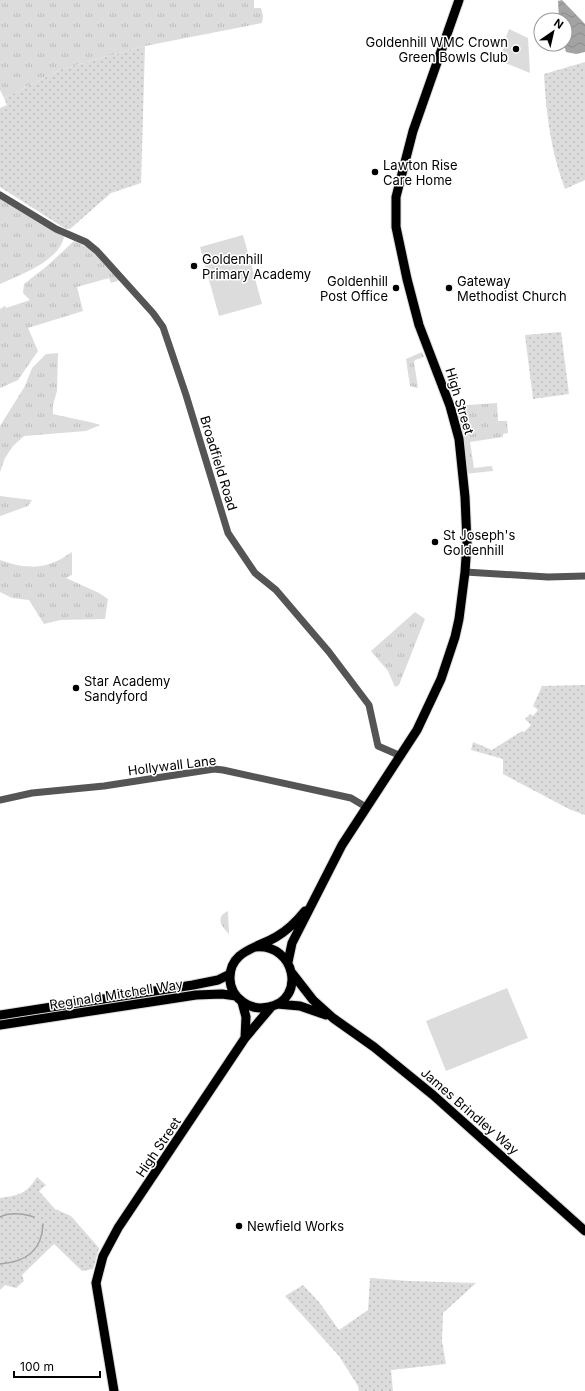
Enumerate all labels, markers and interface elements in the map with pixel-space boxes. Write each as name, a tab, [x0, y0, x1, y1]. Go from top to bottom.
north arrow	[533, 12, 573, 52]
text: N	[551, 16, 566, 32]
place label: Goldenhill WMC Crown Green Bowls Club	[366, 34, 508, 65]
marker: Goldenhill WMC Crown Green Bowls Club	[511, 44, 521, 54]
place label: Lawton Rise Care Home	[383, 157, 458, 188]
marker: Lawton Rise Care Home	[370, 167, 380, 177]
place label: Goldenhill Primary Academy	[202, 251, 311, 282]
marker: Goldenhill Primary Academy	[189, 261, 199, 271]
place label: Goldenhill Post Office	[320, 273, 388, 304]
place label: Gateway Methodist Church	[457, 273, 567, 304]
marker: Goldenhill Post Office	[391, 283, 401, 293]
marker: Gateway Methodist Church	[444, 283, 454, 293]
street label: High Street	[442, 366, 478, 436]
street label: Broadfield Road	[197, 414, 241, 512]
place label: St Joseph's Goldenhill	[443, 527, 515, 558]
marker: St Joseph's Goldenhill	[430, 537, 440, 547]
place label: Star Academy Sandyford	[84, 673, 170, 704]
marker: Star Academy Sandyford	[71, 683, 81, 693]
street label: Hollywall Lane	[127, 752, 217, 778]
street label: Reginald Mitchell Way	[48, 976, 184, 1012]
street label: James Brindley Way	[418, 1064, 522, 1158]
street label: High Street	[132, 1114, 184, 1180]
place label: Newfield Works	[247, 1218, 344, 1234]
marker: Newfield Works	[234, 1221, 244, 1231]
scale bar	[14, 1353, 100, 1379]
text: 100 m	[20, 1359, 54, 1374]

